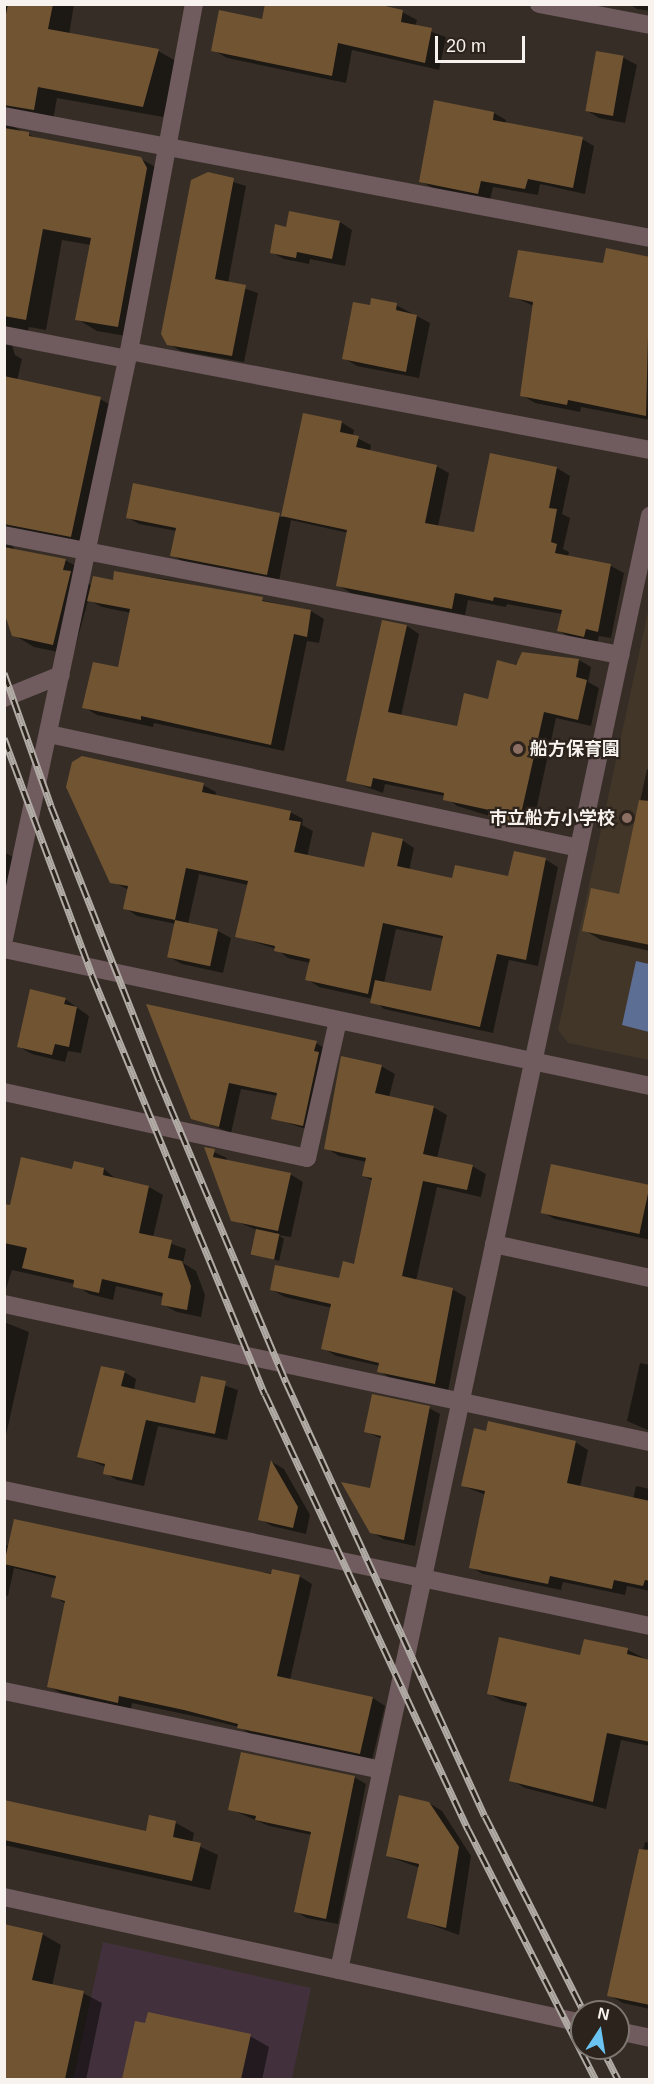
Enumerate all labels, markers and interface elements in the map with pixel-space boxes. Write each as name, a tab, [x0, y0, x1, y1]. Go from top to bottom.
scale bar	[438, 24, 528, 62]
text: 20 m	[446, 36, 486, 56]
place label: 船方保育園	[530, 738, 620, 760]
marker: 船方保育園	[511, 742, 525, 756]
place label: 市立船方小学校	[489, 807, 615, 829]
marker: 市立船方小学校	[620, 811, 634, 825]
north arrow	[570, 2000, 630, 2060]
text: N	[596, 2004, 611, 2023]

